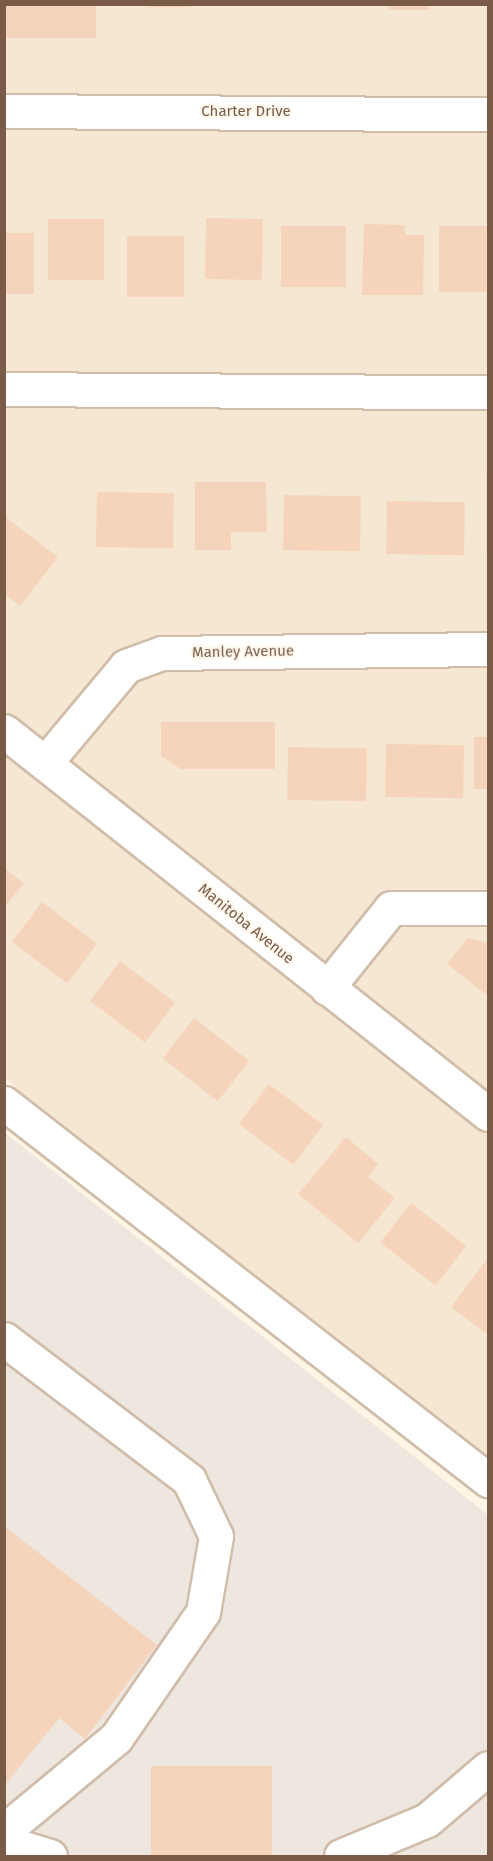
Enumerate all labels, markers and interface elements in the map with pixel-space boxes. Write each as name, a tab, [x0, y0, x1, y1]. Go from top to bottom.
street label: Charter Drive	[201, 103, 291, 121]
street label: Manley Avenue	[192, 642, 294, 662]
street label: Manitoba Avenue	[195, 880, 297, 968]

